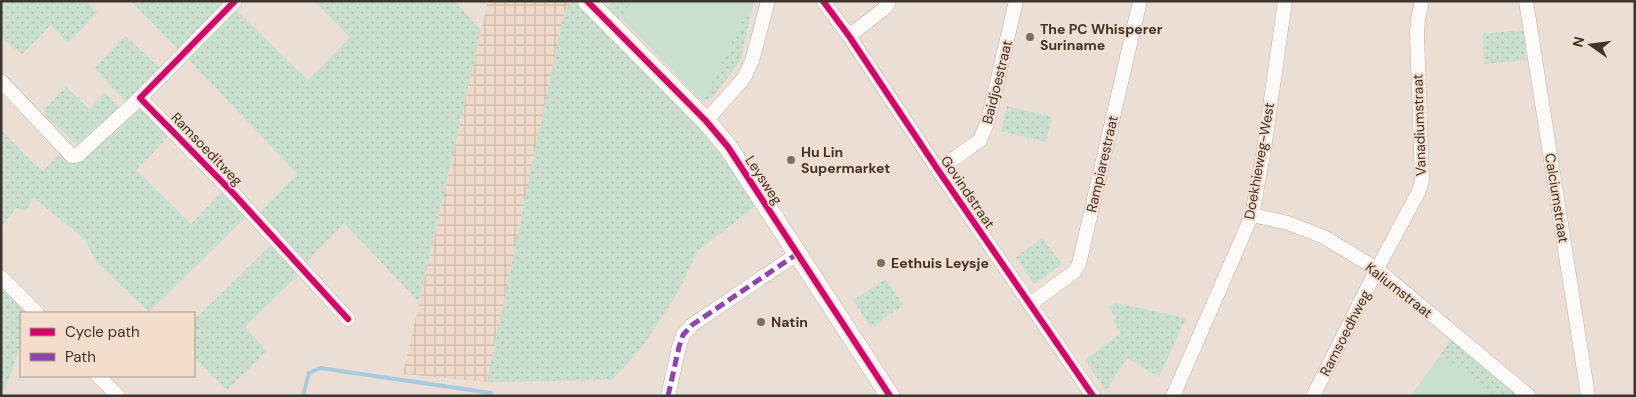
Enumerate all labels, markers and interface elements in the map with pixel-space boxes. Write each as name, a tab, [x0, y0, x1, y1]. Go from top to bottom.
place label: The PC Whisperer Suriname	[1040, 20, 1163, 54]
north arrow	[1566, 20, 1616, 70]
marker: The PC Whisperer Suriname	[1024, 31, 1036, 43]
text: N	[1568, 35, 1588, 49]
street label: Baidjoestraat	[978, 38, 1016, 126]
street label: Vanadiumstraat	[1408, 74, 1430, 176]
street label: Doekhieweg-West	[1240, 101, 1278, 221]
street label: Ramsoeditweg	[167, 108, 247, 190]
street label: Rampiarestraat	[1082, 114, 1122, 214]
place label: Hu Lin Supermarket	[801, 143, 890, 177]
street label: Leysweg	[741, 152, 787, 208]
street label: Govindstraat	[937, 152, 999, 232]
street label: Calciumstraat	[1541, 152, 1573, 244]
marker: Hu Lin Supermarket	[785, 154, 797, 166]
place label: Eethuis Leysje	[891, 254, 989, 272]
marker: Eethuis Leysje	[875, 257, 887, 269]
street label: Kaliumstraat	[1362, 258, 1436, 322]
street label: Ramsoedhweg	[1316, 287, 1375, 379]
legend	[20, 312, 195, 377]
place label: Natin	[771, 313, 808, 331]
marker: Natin	[755, 316, 767, 328]
text: Cycle path	[65, 322, 140, 342]
text: Path	[65, 347, 96, 367]

